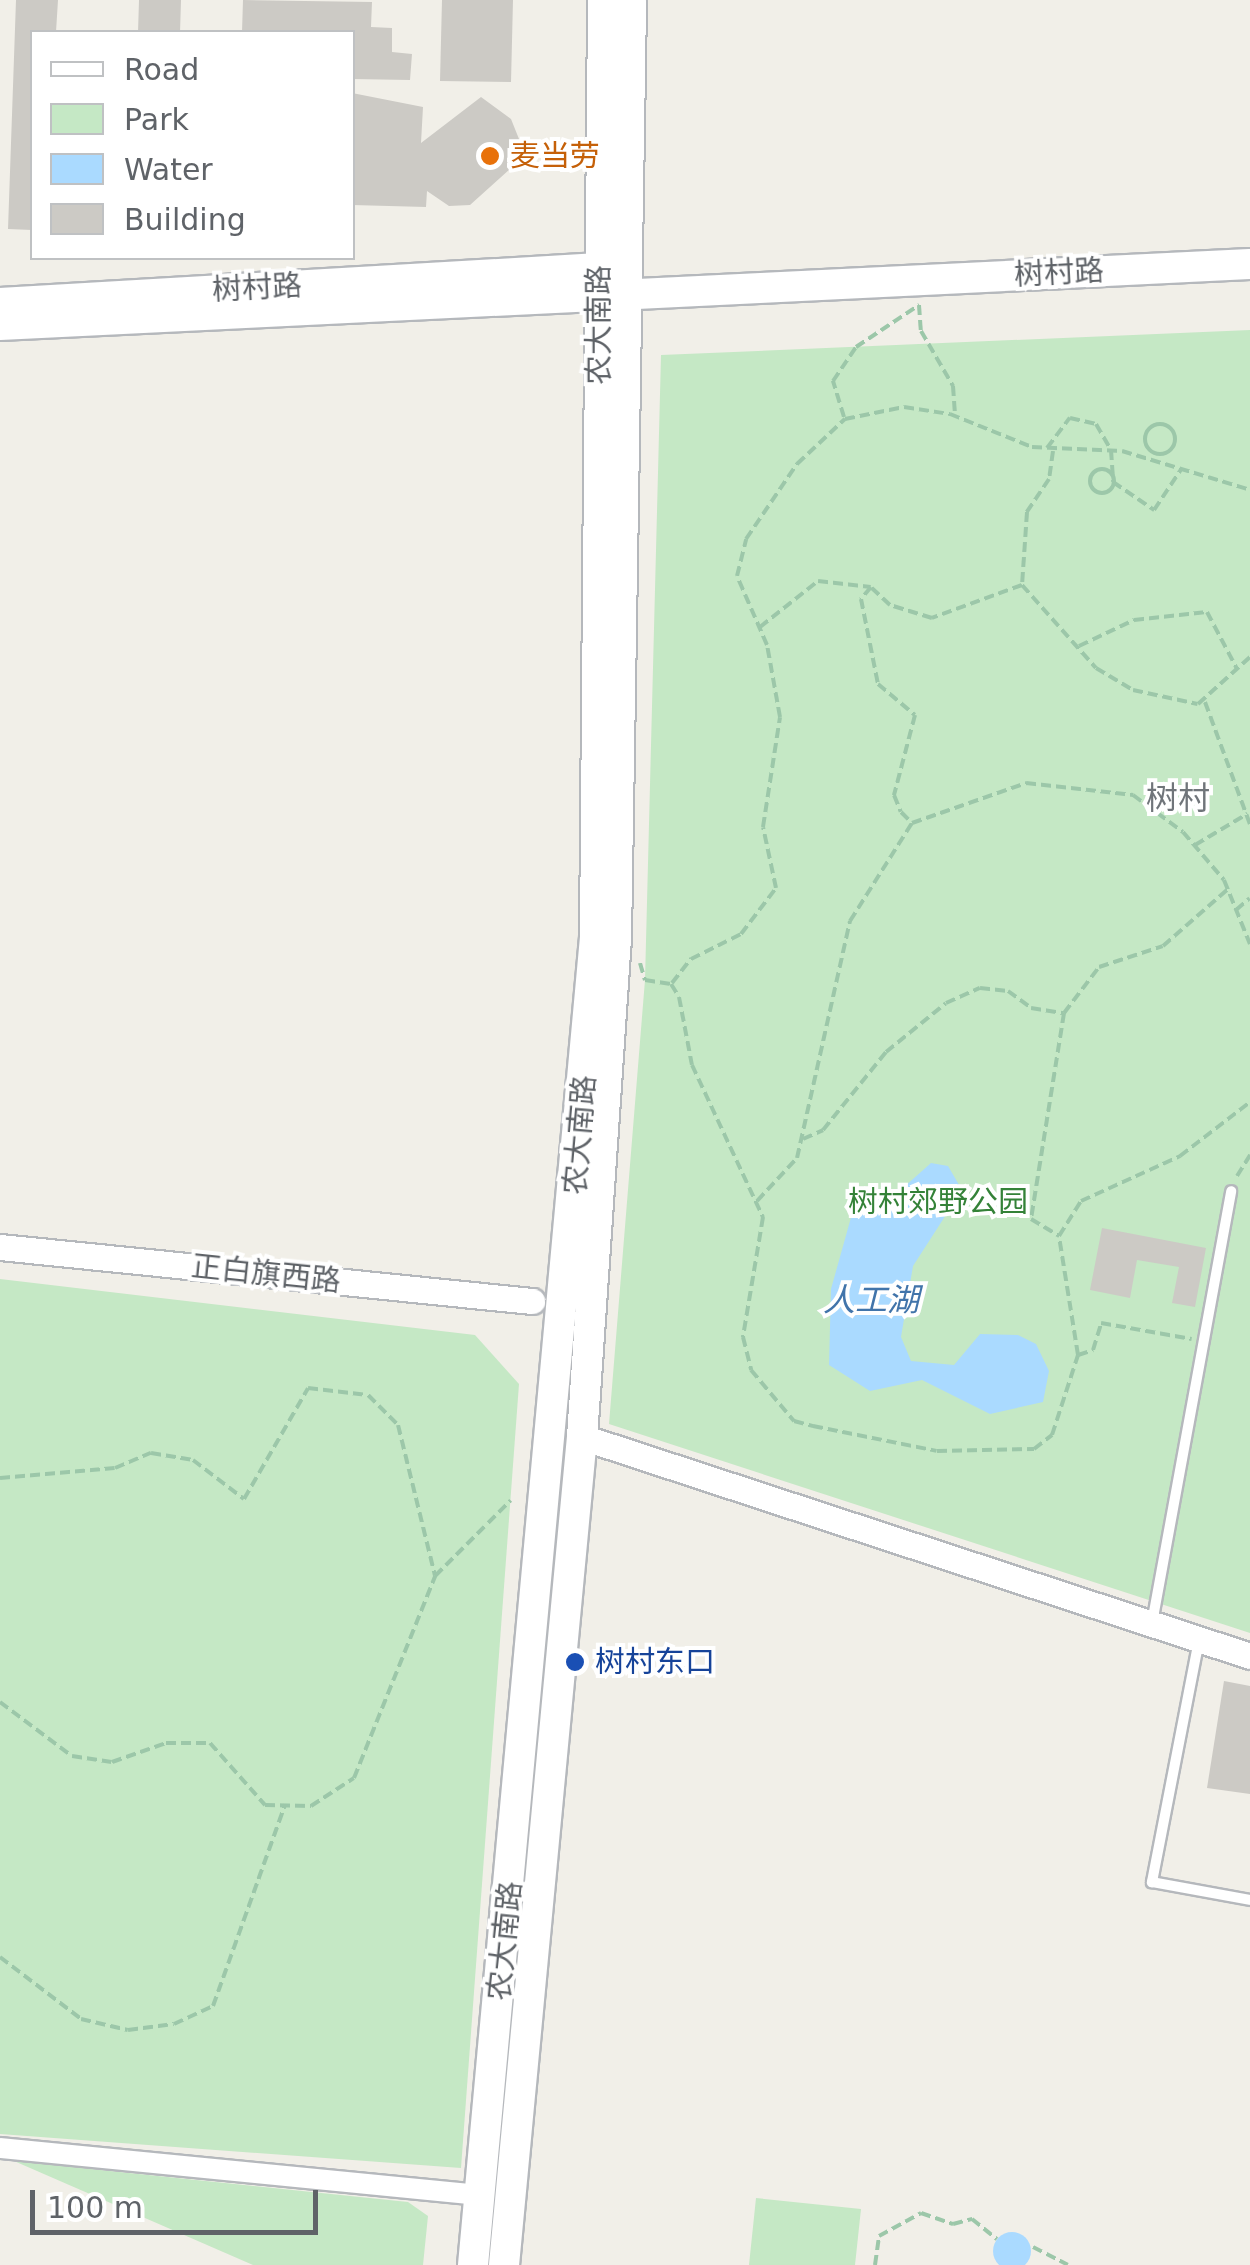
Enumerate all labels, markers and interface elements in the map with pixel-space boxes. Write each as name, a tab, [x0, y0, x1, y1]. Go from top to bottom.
legend	[30, 30, 355, 260]
text: Road	[124, 52, 199, 87]
text: Park	[124, 102, 189, 137]
place label: 麦当劳	[510, 138, 600, 174]
marker: 麦当劳	[479, 145, 501, 167]
text: Water	[124, 152, 213, 187]
text: Building	[124, 202, 246, 237]
street label: 树村路	[1013, 253, 1105, 293]
street label: 农大南路	[581, 265, 617, 385]
street label: 树村路	[211, 268, 303, 308]
district label: 树村	[1146, 779, 1210, 817]
street label: 农大南路	[557, 1074, 603, 1196]
park label: 树村郊野公园	[848, 1184, 1028, 1220]
street label: 正白旗西路	[190, 1248, 342, 1300]
water label: 人工湖	[823, 1281, 919, 1319]
place label: 树村东口	[595, 1644, 715, 1680]
marker: 树村东口	[564, 1651, 586, 1673]
street label: 农大南路	[481, 1879, 529, 2003]
scale bar	[35, 2170, 322, 2232]
text: 100 m	[47, 2190, 143, 2225]

